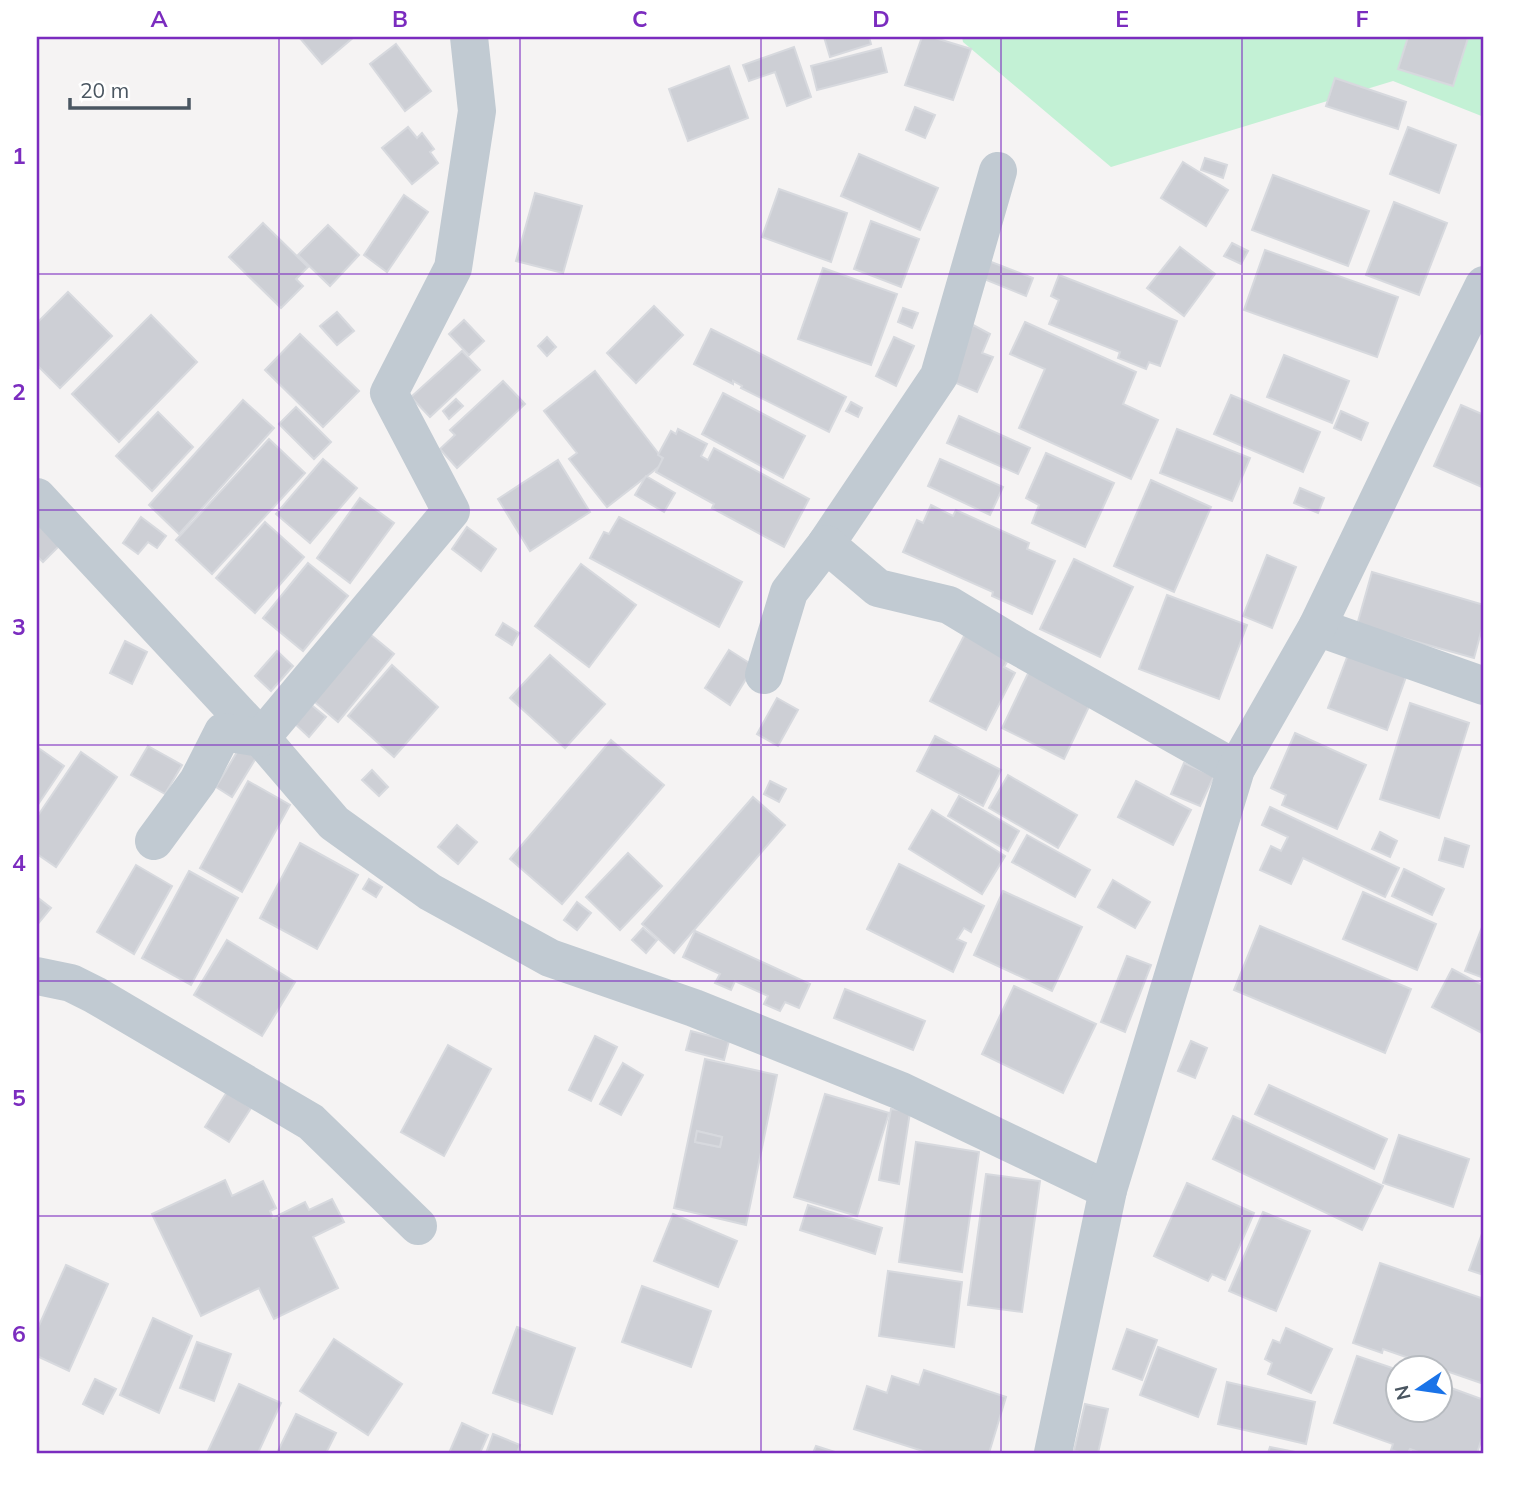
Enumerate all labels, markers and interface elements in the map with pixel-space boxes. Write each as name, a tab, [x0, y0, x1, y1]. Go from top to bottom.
text: A	[150, 4, 168, 33]
text: B	[392, 4, 408, 33]
text: C	[632, 4, 648, 33]
text: D	[872, 4, 890, 33]
text: E	[1115, 4, 1129, 33]
text: F	[1355, 4, 1369, 33]
scale bar	[70, 66, 189, 110]
text: 20 m	[80, 77, 129, 103]
text: 1	[12, 141, 26, 170]
text: 2	[12, 377, 26, 406]
text: 3	[12, 612, 26, 641]
text: 4	[12, 848, 26, 877]
text: 5	[12, 1083, 26, 1112]
text: 6	[12, 1319, 26, 1348]
north arrow	[1384, 1354, 1454, 1424]
text: N	[1389, 1383, 1416, 1403]

